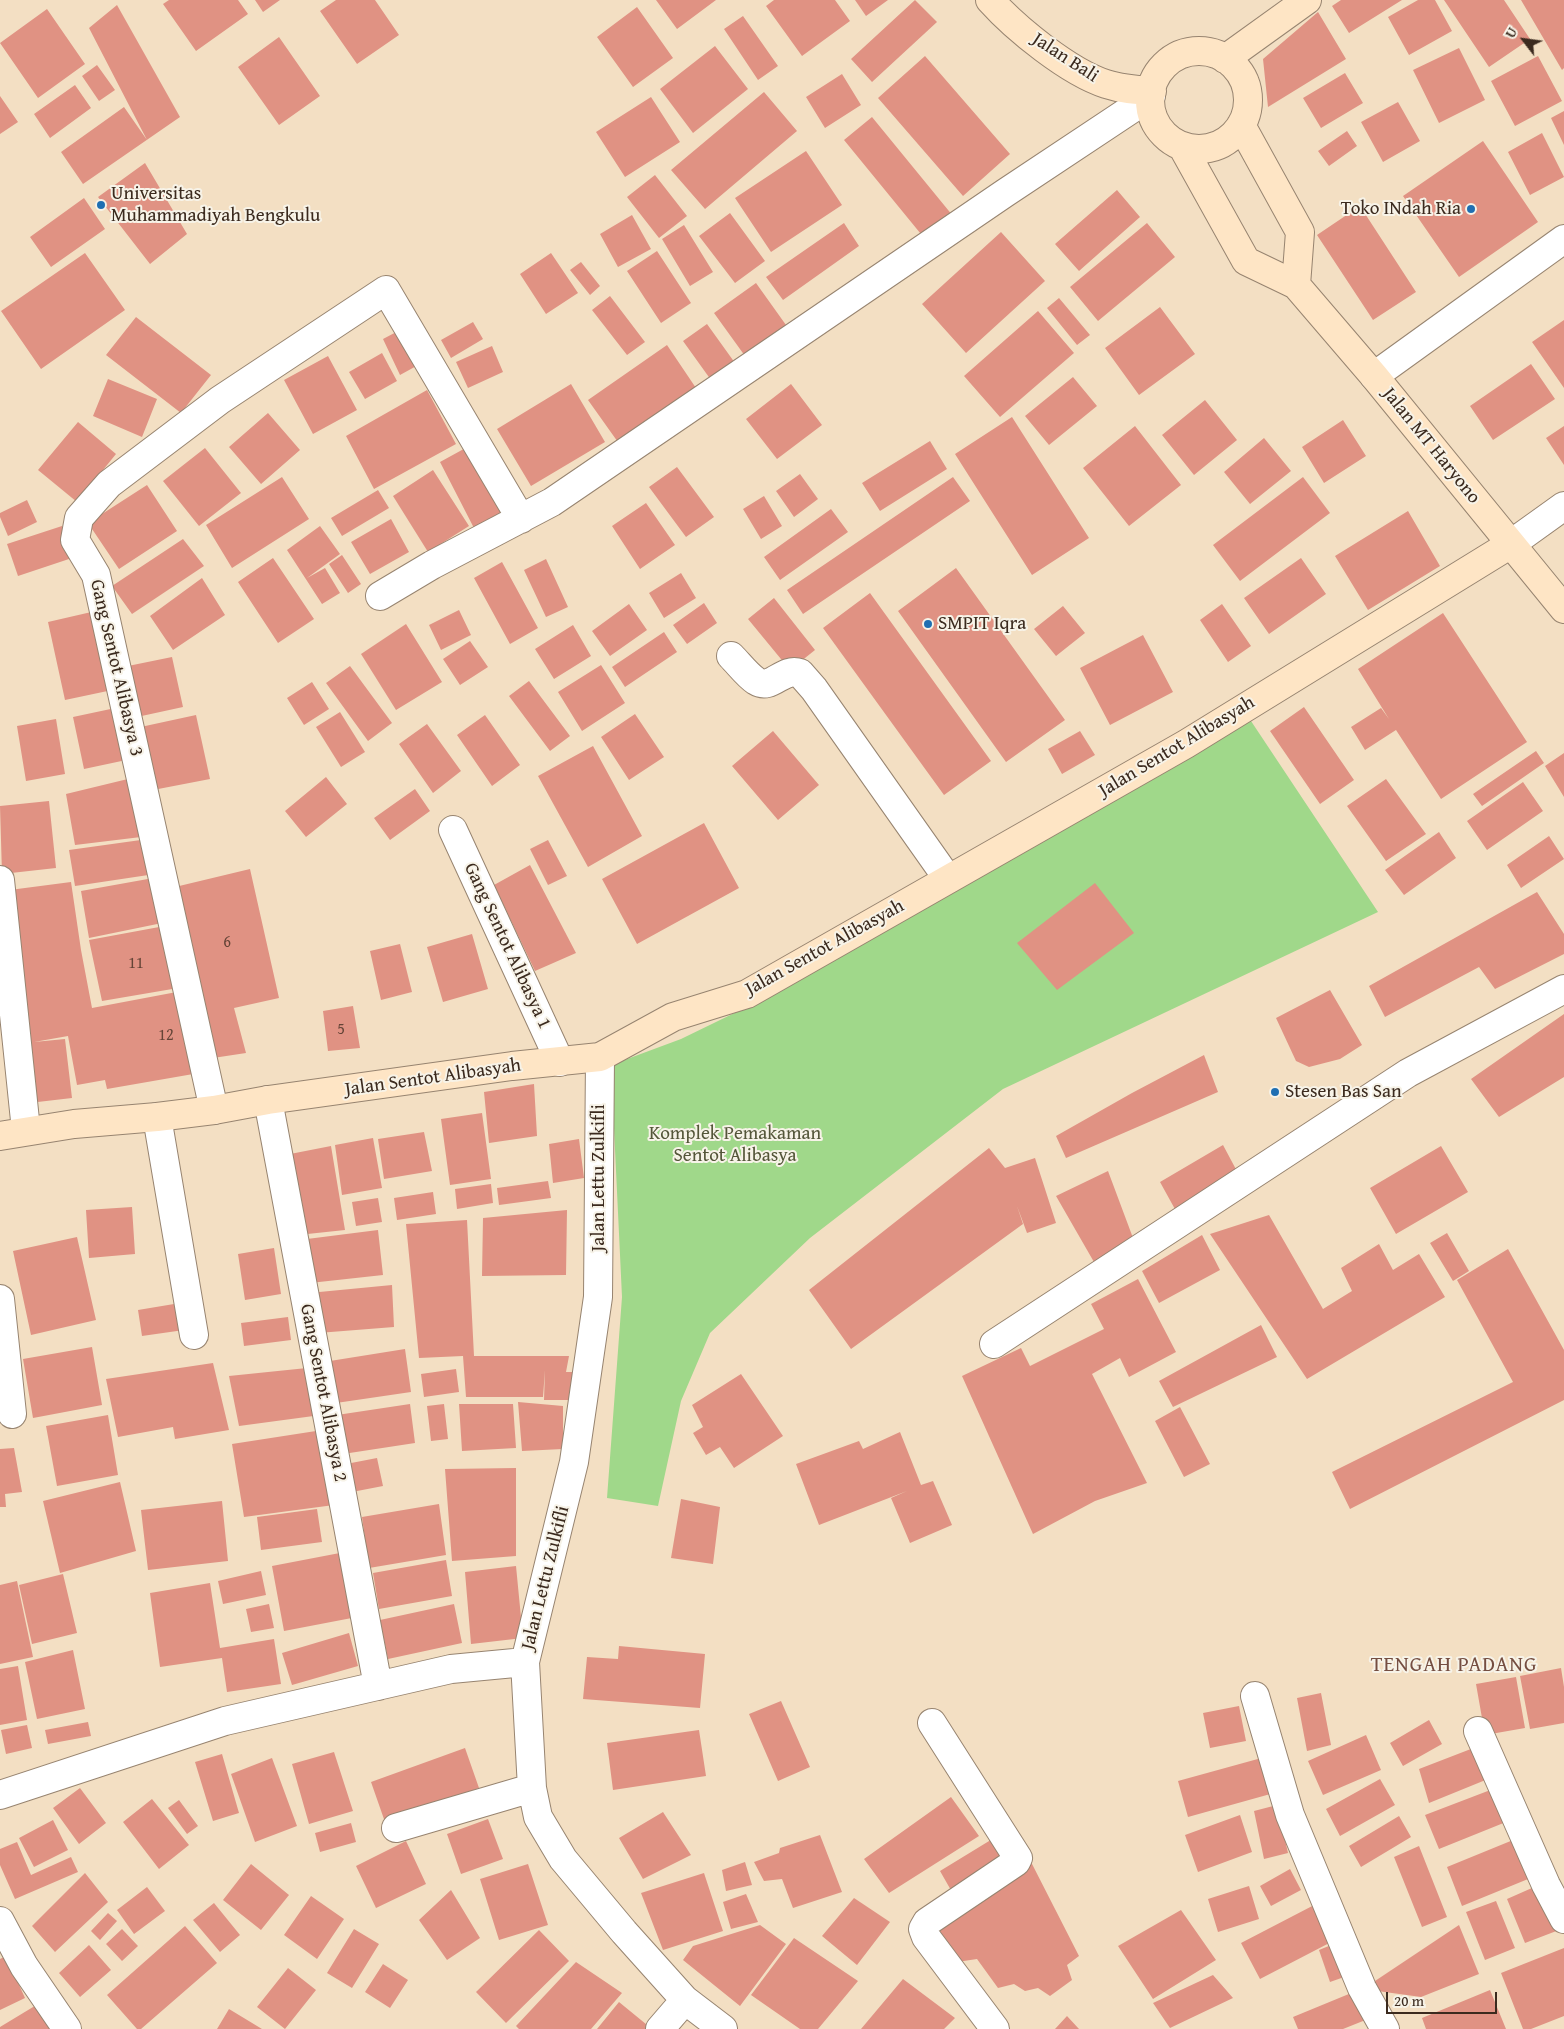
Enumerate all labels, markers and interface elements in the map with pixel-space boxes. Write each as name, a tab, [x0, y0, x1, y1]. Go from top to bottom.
north arrow	[1499, 15, 1549, 65]
text: U	[1500, 23, 1522, 42]
street label: Jalan Bali	[1028, 28, 1102, 88]
place label: Universitas Muhammadiyah Bengkulu	[111, 183, 320, 227]
place label: Toko INdah Ria	[1341, 198, 1461, 220]
marker: Universitas Muhammadiyah Bengkulu	[95, 199, 107, 211]
marker: Toko INdah Ria	[1465, 203, 1477, 215]
street label: Jalan MT Haryono	[1377, 383, 1485, 509]
street label: Gang Sentot Alibasya 3	[85, 577, 147, 759]
place label: SMPIT Iqra	[938, 613, 1026, 635]
marker: SMPIT Iqra	[922, 618, 934, 630]
street label: Jalan Sentot Alibasyah	[1095, 691, 1259, 803]
street label: Gang Sentot Alibasya 1	[458, 859, 556, 1033]
street label: Jalan Sentot Alibasyah	[742, 895, 908, 1001]
house number: 6	[223, 933, 231, 953]
house number: 11	[128, 954, 144, 974]
house number: 5	[337, 1020, 345, 1040]
house number: 12	[158, 1026, 174, 1046]
street label: Jalan Sentot Alibasyah	[343, 1054, 523, 1102]
place label: Stesen Bas San	[1285, 1081, 1402, 1103]
marker: Stesen Bas San	[1269, 1086, 1281, 1098]
street label: Jalan Lettu Zulkifli	[588, 1104, 610, 1252]
park label: Komplek Pemakaman Sentot Alibasya	[649, 1123, 821, 1167]
street label: Gang Sentot Alibasya 2	[295, 1302, 351, 1484]
street label: Jalan Lettu Zulkifli	[517, 1504, 575, 1652]
district label: TENGAH PADANG	[1369, 1653, 1539, 1679]
scale bar	[1389, 1982, 1500, 2014]
text: 20 m	[1394, 1990, 1424, 2011]

